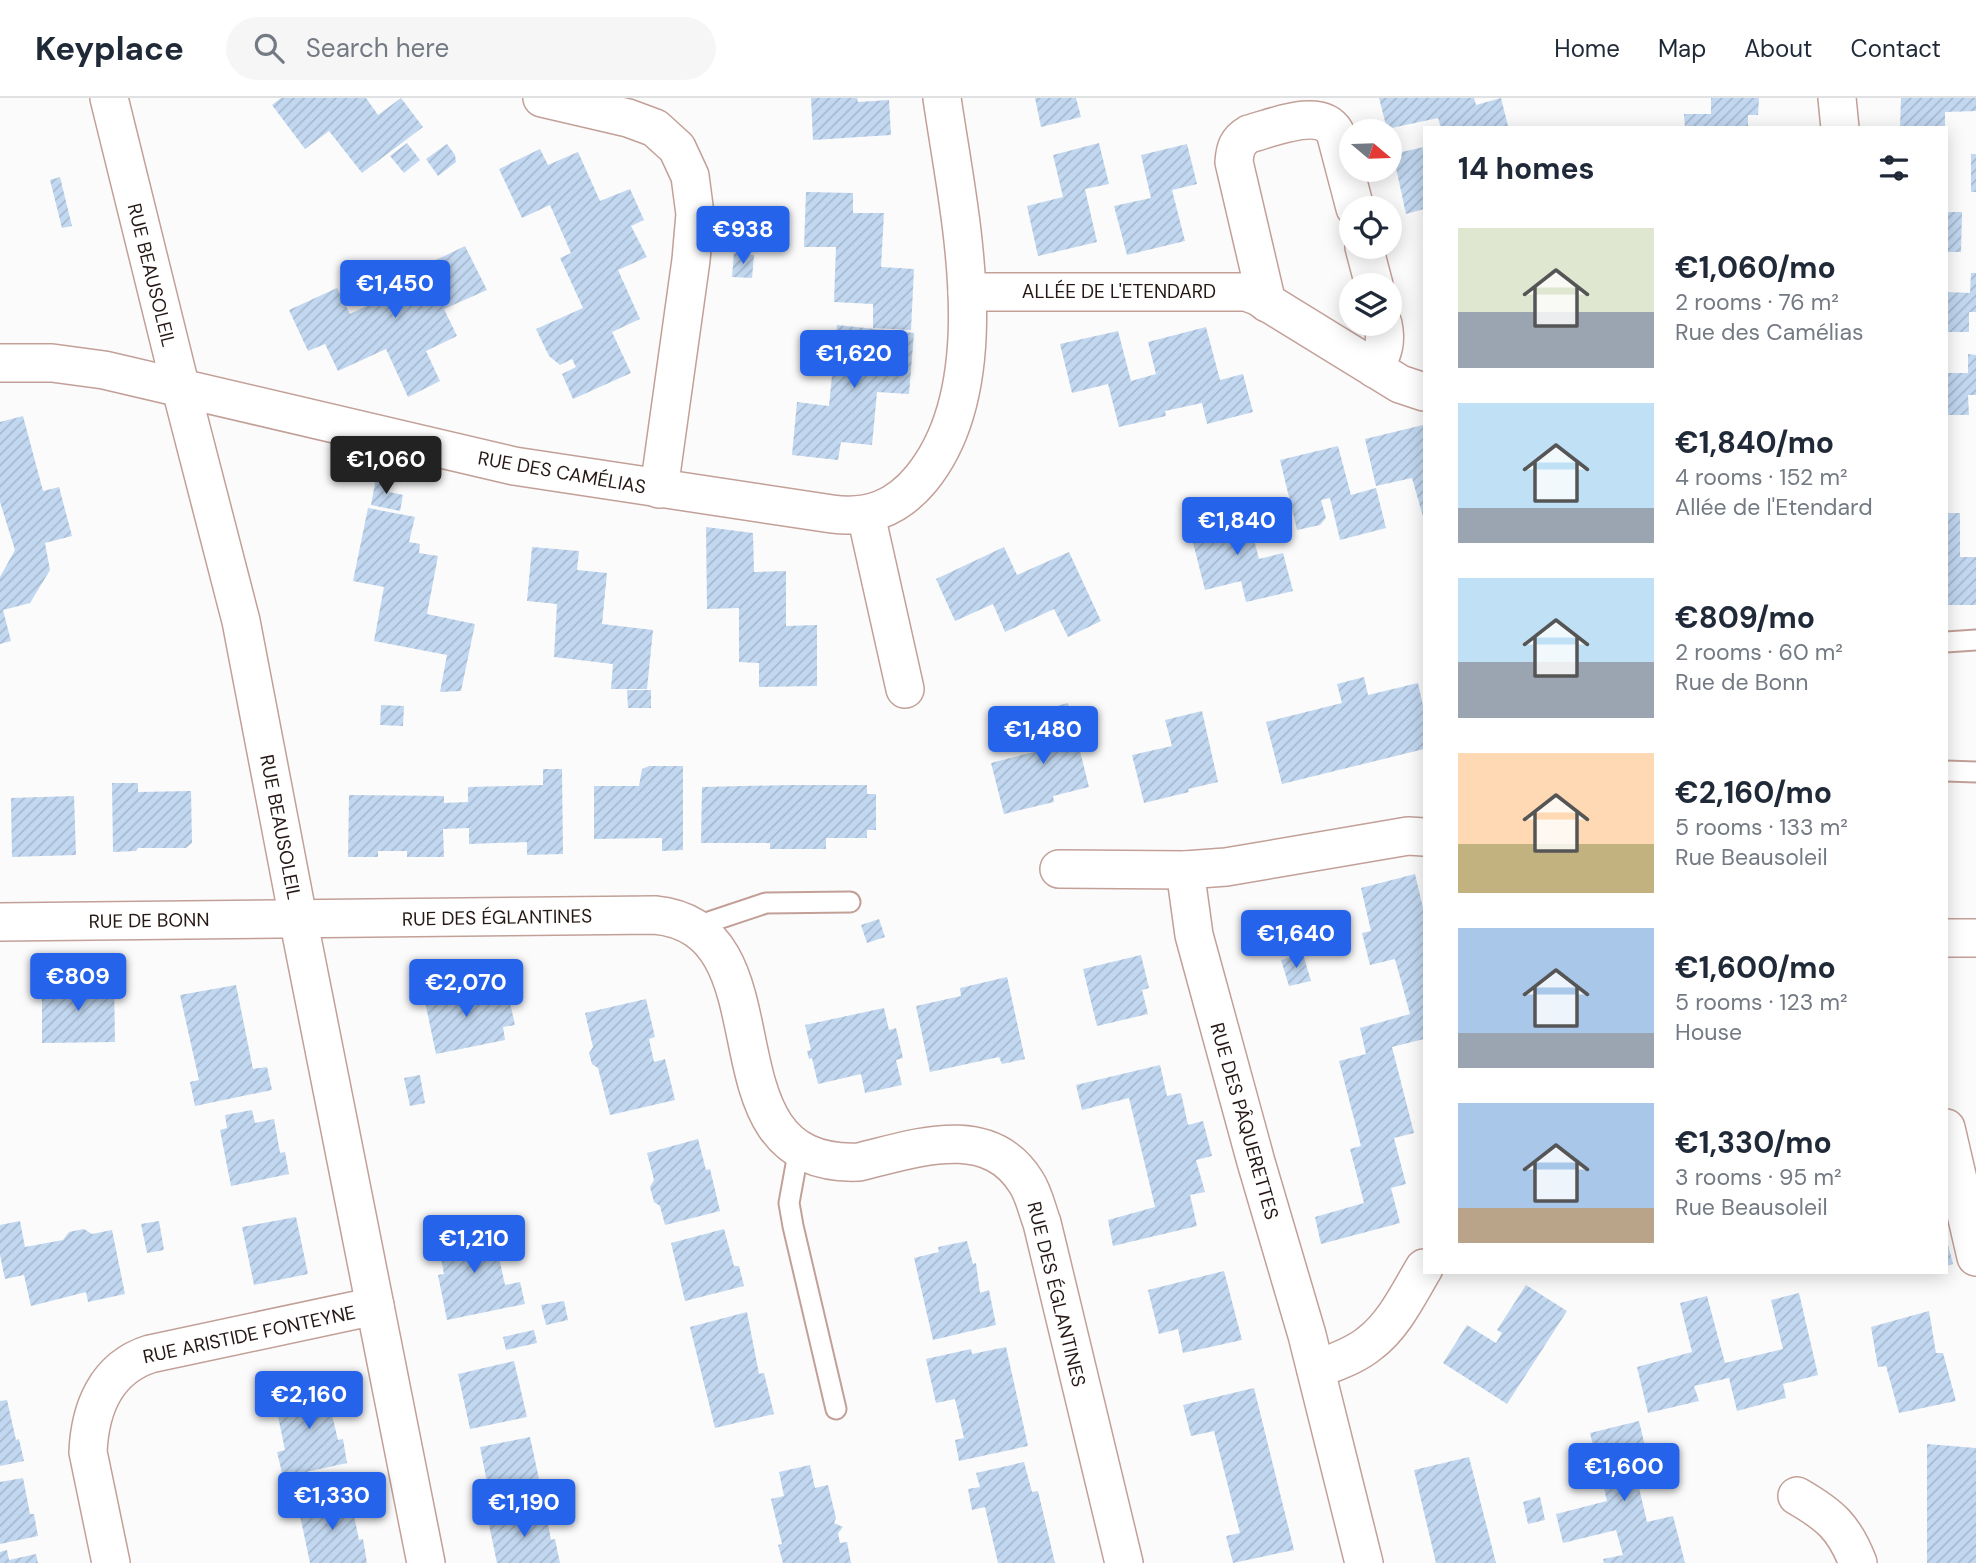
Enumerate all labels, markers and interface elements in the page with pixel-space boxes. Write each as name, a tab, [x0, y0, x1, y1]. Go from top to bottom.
search box	[226, 17, 716, 80]
text: Keyplace	[35, 27, 184, 70]
icon: search	[250, 29, 288, 67]
text: Search here	[306, 31, 449, 65]
text: Home	[1554, 33, 1620, 64]
text: Map	[1658, 33, 1706, 64]
text: About	[1744, 33, 1813, 64]
text: Contact	[1851, 33, 1941, 64]
north arrow	[1339, 119, 1402, 182]
map controls	[1339, 119, 1402, 336]
text: 14 homes	[1458, 149, 1595, 188]
icon: filters	[1875, 149, 1913, 187]
button: locate	[1339, 196, 1402, 259]
street label: RUE BEAUSOLEIL	[122, 201, 181, 350]
pin: €938	[702, 206, 784, 266]
text: €938	[712, 214, 774, 244]
text: €1,060/mo	[1675, 248, 1836, 287]
icon: home	[1514, 256, 1598, 340]
pin: €1,450	[338, 260, 452, 320]
text: €1,450	[356, 268, 434, 298]
button: layers	[1339, 273, 1402, 336]
street label: ALLÉE DE L'ETENDARD	[1022, 279, 1216, 304]
text: 2 rooms · 76 m²	[1675, 287, 1839, 317]
text: Rue des Camélias	[1675, 317, 1863, 347]
pin: €1,620	[797, 330, 911, 390]
text: €1,620	[816, 338, 892, 368]
text: €1,840/mo	[1675, 423, 1834, 462]
icon: home	[1514, 431, 1598, 515]
pin: €1,060	[329, 436, 443, 496]
text: €1,060	[346, 444, 426, 474]
street label: RUE DES CAMÉLIAS	[476, 445, 648, 500]
text: 4 rooms · 152 m²	[1675, 462, 1848, 492]
text: Allée de l'Etendard	[1675, 492, 1873, 522]
pin: €1,840	[1180, 498, 1294, 557]
text: €1,840	[1198, 505, 1276, 535]
text: €809/mo	[1675, 598, 1815, 637]
icon: home	[1514, 606, 1598, 690]
text: 2 rooms · 60 m²	[1675, 637, 1843, 667]
text: Rue de Bonn	[1675, 667, 1809, 697]
pin: €1,480	[986, 706, 1100, 766]
text: €1,480	[1004, 714, 1082, 744]
street label: RUE BEAUSOLEIL	[254, 752, 307, 902]
text: €2,160/mo	[1675, 773, 1832, 812]
icon: home	[1514, 781, 1598, 865]
text: 5 rooms · 133 m²	[1675, 812, 1848, 842]
text: Rue Beausoleil	[1675, 842, 1828, 872]
street label: RUE DES ÉGLANTINES	[402, 903, 592, 932]
street label: RUE DE BONN	[88, 907, 210, 934]
pin: €1,640	[1239, 910, 1353, 970]
text: €1,640	[1257, 918, 1335, 948]
text: €1,600/mo	[1675, 948, 1836, 987]
pin: €809	[37, 954, 119, 1013]
icon: home	[1514, 956, 1598, 1040]
pin: €2,070	[409, 960, 523, 1019]
text: €809	[46, 961, 110, 991]
text: €2,070	[425, 967, 507, 997]
text: 5 rooms · 123 m²	[1675, 987, 1848, 1017]
text: House	[1675, 1017, 1742, 1047]
street label: RUE DES PÂQUERETTES	[1204, 1020, 1285, 1222]
text: €1,330/mo	[1675, 1123, 1832, 1162]
icon: home	[1514, 1131, 1598, 1215]
text: 3 rooms · 95 m²	[1675, 1162, 1842, 1192]
text: Rue Beausoleil	[1675, 1192, 1828, 1222]
street label: RUE DES ÉGLANTINES	[1021, 1199, 1092, 1389]
pin: €1,210	[417, 1216, 531, 1275]
text: €1,210	[439, 1223, 509, 1253]
street label: RUE ARISTIDE FONTEYNE	[140, 1300, 358, 1369]
pin: €2,160	[252, 1372, 366, 1431]
text: €2,160	[271, 1379, 347, 1409]
pin: €1,600	[1567, 1444, 1681, 1503]
text: €1,600	[1584, 1451, 1664, 1481]
pin: €1,330	[275, 1472, 389, 1532]
text: €1,330	[294, 1480, 370, 1510]
pin: €1,190	[467, 1480, 581, 1539]
text: €1,190	[488, 1487, 560, 1517]

